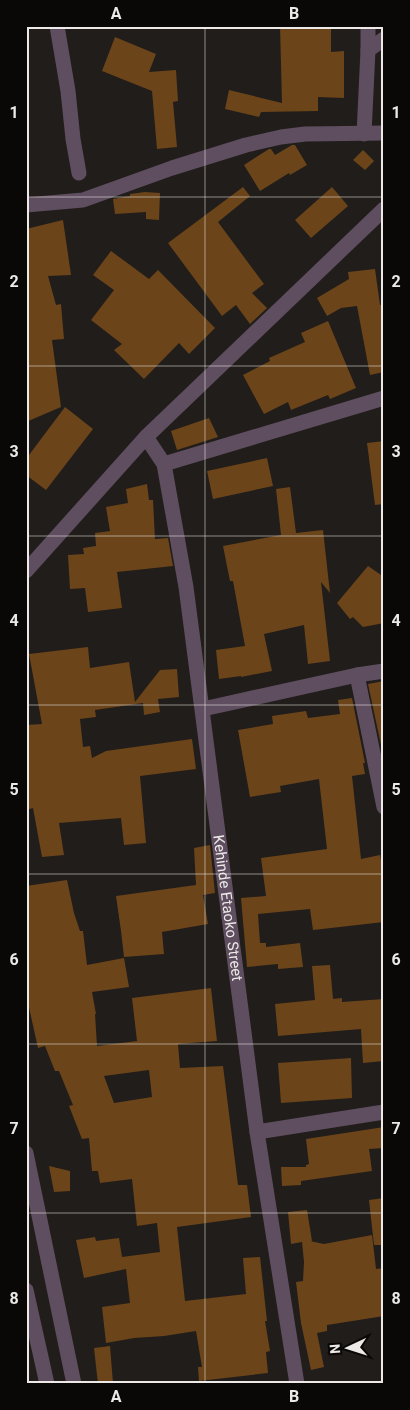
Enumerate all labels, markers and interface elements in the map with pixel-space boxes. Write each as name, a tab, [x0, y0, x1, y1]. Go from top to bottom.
text: A	[111, 4, 122, 23]
text: B	[289, 4, 299, 23]
text: 1	[9, 103, 19, 122]
text: 1	[391, 103, 401, 122]
text: 2	[9, 272, 19, 291]
text: 2	[391, 272, 401, 291]
text: 3	[9, 442, 19, 461]
text: 3	[391, 442, 401, 461]
text: 4	[9, 611, 19, 630]
text: 4	[391, 611, 401, 630]
text: 5	[9, 780, 19, 799]
text: 5	[391, 780, 401, 799]
street label: Kehinde Etaoko Street	[209, 834, 246, 982]
text: 6	[9, 950, 19, 969]
text: 6	[391, 950, 401, 969]
text: 7	[9, 1119, 19, 1138]
text: 7	[391, 1119, 401, 1138]
text: 8	[9, 1289, 19, 1308]
text: 8	[391, 1289, 401, 1308]
north arrow	[322, 1322, 372, 1372]
text: N	[327, 1343, 343, 1354]
text: A	[111, 1387, 122, 1406]
text: B	[289, 1387, 299, 1406]

